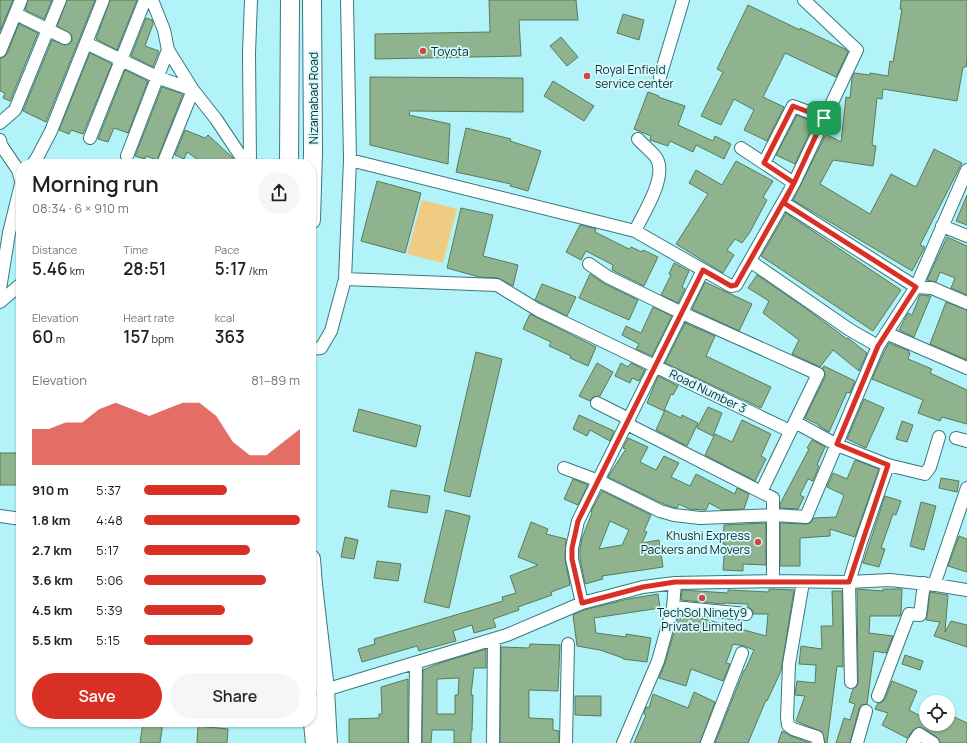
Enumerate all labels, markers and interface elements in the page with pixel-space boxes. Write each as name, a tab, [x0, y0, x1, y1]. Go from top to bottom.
place label: Toyota	[431, 43, 469, 60]
marker: Toyota	[418, 46, 428, 56]
street label: Nizamabad Road	[305, 52, 322, 144]
place label: Royal Enfield service center	[595, 61, 674, 92]
marker: Royal Enfield service center	[582, 71, 592, 81]
pin	[807, 101, 841, 135]
icon: arrive	[813, 107, 835, 129]
text: Morning run	[32, 169, 159, 199]
button: share	[258, 172, 300, 214]
text: 08:34 · 6 × 910 m	[32, 199, 129, 217]
text: Distance	[32, 242, 77, 257]
text: Time	[123, 242, 148, 257]
text: Pace	[215, 242, 240, 257]
text: 5.46	[32, 257, 68, 280]
text: 28:51	[123, 257, 166, 280]
text: 5:17	[215, 257, 246, 280]
text: km	[68, 263, 85, 278]
text: /km	[246, 263, 267, 278]
text: Elevation	[32, 310, 78, 325]
text: Heart rate	[123, 310, 174, 325]
text: kcal	[215, 310, 235, 325]
text: 60	[32, 325, 53, 348]
text: 157	[123, 325, 149, 348]
text: 363	[215, 325, 245, 348]
text: m	[53, 331, 65, 346]
text: bpm	[149, 331, 174, 346]
street label: Road Number 3	[667, 365, 749, 417]
text: Elevation	[32, 371, 87, 389]
text: 81–89 m	[251, 371, 300, 389]
text: 910 m	[32, 481, 69, 499]
text: 5:37	[96, 481, 121, 499]
text: 1.8 km	[32, 511, 70, 529]
text: 4:48	[96, 511, 123, 529]
place label: Khushi Express Packers and Movers	[641, 527, 750, 558]
marker: Khushi Express Packers and Movers	[753, 537, 763, 547]
text: 2.7 km	[32, 541, 72, 559]
text: 5:17	[96, 541, 119, 559]
text: 3.6 km	[32, 571, 73, 589]
text: 5:06	[96, 571, 123, 589]
marker: TechSol Ninety9 Private Limited	[697, 593, 707, 603]
text: 4.5 km	[32, 601, 73, 619]
text: 5:39	[96, 601, 123, 619]
place label: TechSol Ninety9 Private Limited	[657, 604, 747, 635]
text: 5.5 km	[32, 631, 72, 649]
text: 5:15	[96, 631, 120, 649]
button: Save	[32, 673, 162, 719]
button: Share	[170, 673, 300, 719]
map controls	[919, 695, 955, 731]
button: locate	[919, 695, 955, 731]

